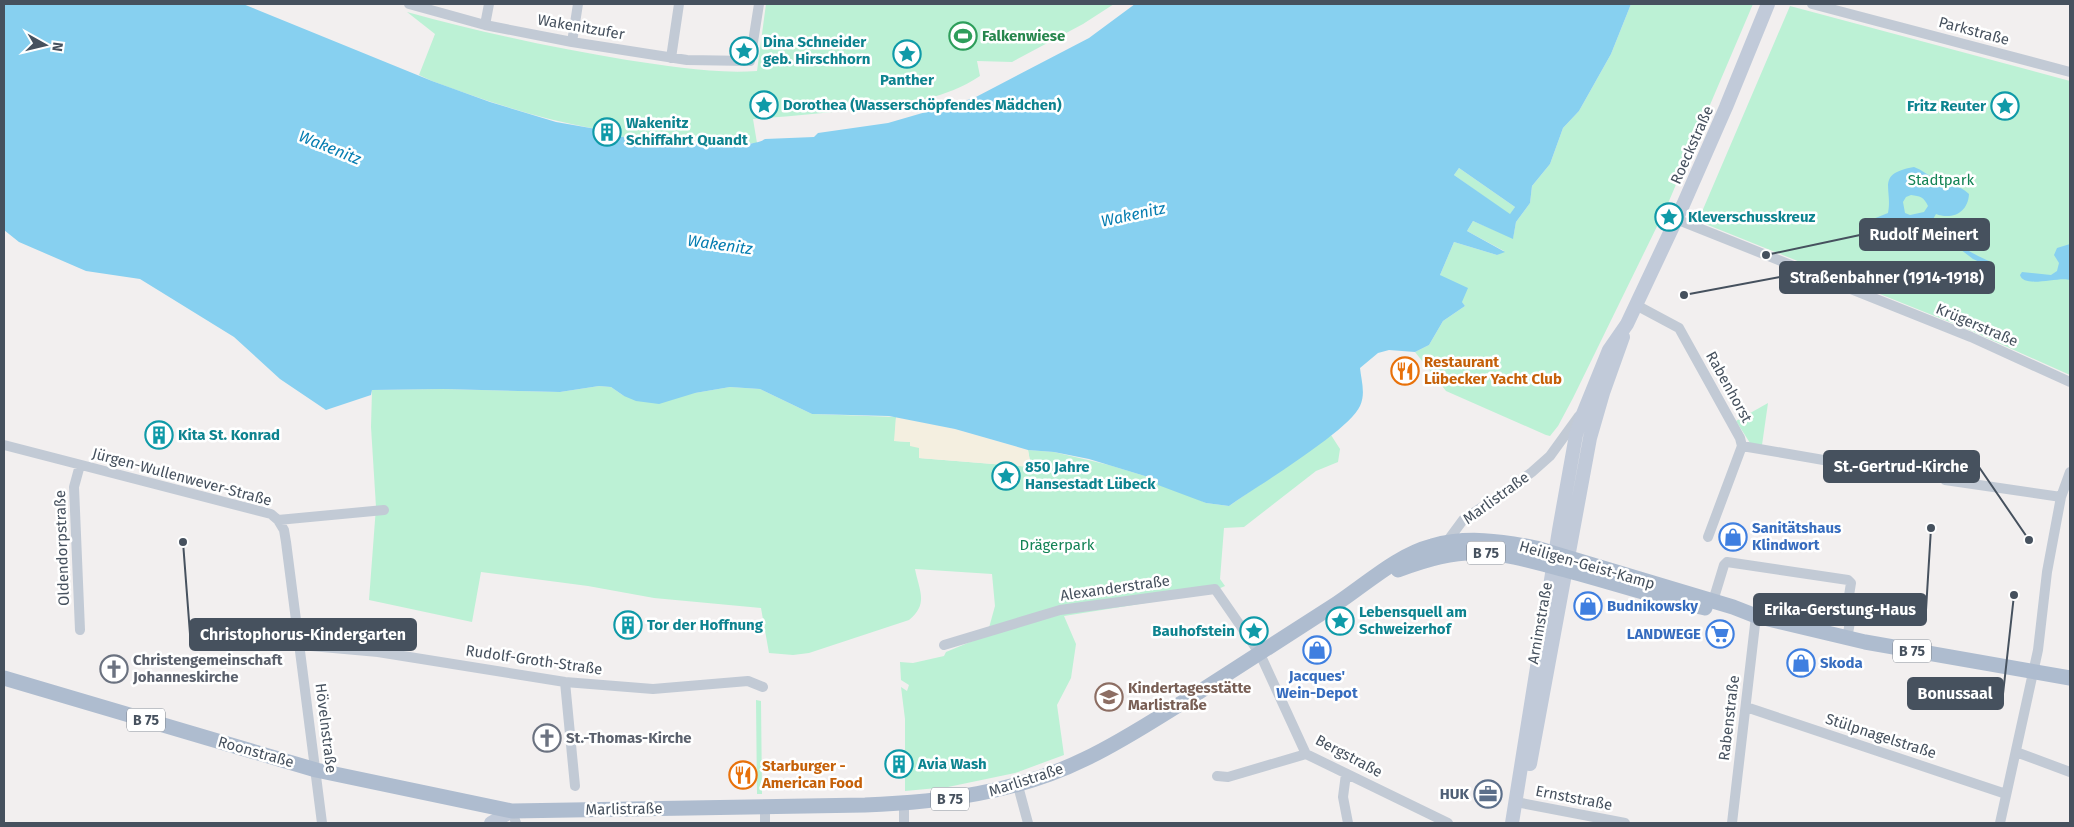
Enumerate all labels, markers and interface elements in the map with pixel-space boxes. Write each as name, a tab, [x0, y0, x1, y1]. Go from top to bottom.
street label: Wakenitzufer	[536, 10, 626, 44]
street label: Parkstraße	[1937, 13, 2011, 49]
north arrow	[20, 20, 70, 70]
sports icon: Falkenwiese	[948, 21, 978, 51]
place label: Falkenwiese	[982, 27, 1065, 45]
place label: Dina Schneider geb. Hirschhorn	[763, 33, 870, 68]
place icon: Dina Schneider geb. Hirschhorn	[729, 36, 759, 66]
place icon: Panther	[892, 39, 922, 69]
text: N	[48, 41, 66, 53]
place label: Panther	[880, 71, 935, 89]
place icon: Dorothea (Wasserschöpfendes Mädchen)	[749, 90, 779, 120]
place icon: Fritz Reuter	[1990, 91, 2020, 121]
place label: Dorothea (Wasserschöpfendes Mädchen)	[783, 96, 1062, 114]
place label: Fritz Reuter	[1907, 97, 1987, 115]
street label: Roeckstraße	[1667, 103, 1717, 187]
place label: Wakenitz Schiffahrt Quandt	[626, 114, 748, 149]
building icon: Wakenitz Schiffahrt Quandt	[592, 117, 622, 147]
water label: Wakenitz	[296, 126, 364, 169]
park label: Stadtpark	[1908, 171, 1975, 189]
water label: Wakenitz	[1099, 198, 1167, 231]
place icon: Kleverschusskreuz	[1654, 202, 1684, 232]
place label: Kleverschusskreuz	[1688, 208, 1815, 226]
callout: Rudolf Meinert	[1860, 219, 1989, 250]
text: Rudolf Meinert	[1870, 225, 1979, 244]
water label: Wakenitz	[686, 231, 754, 258]
callout: Straßenbahner (1914-1918)	[1780, 262, 1994, 293]
text: Straßenbahner (1914-1918)	[1790, 268, 1984, 287]
street label: Krügerstraße	[1933, 300, 2021, 350]
street label: Rabenhorst	[1702, 348, 1756, 426]
place label: Restaurant Lübecker Yacht Club	[1424, 353, 1562, 388]
restaurant icon: Restaurant Lübecker Yacht Club	[1390, 356, 1420, 386]
building icon: Kita St. Konrad	[144, 420, 174, 450]
place label: Kita St. Konrad	[178, 426, 280, 444]
street label: Jürgen-Wullenwever-Straße	[90, 444, 274, 510]
callout: St.-Gertrud-Kirche	[1824, 451, 1979, 482]
text: St.-Gertrud-Kirche	[1834, 457, 1969, 476]
place label: 850 Jahre Hansestadt Lübeck	[1025, 458, 1156, 493]
place icon: 850 Jahre Hansestadt Lübeck	[991, 461, 1021, 491]
street label: Marlistraße	[1459, 468, 1533, 528]
street label: Oldendorpstraße	[51, 490, 73, 606]
place label: Sanitätshaus Klindwort	[1752, 519, 1841, 554]
shop icon: Sanitätshaus Klindwort	[1718, 522, 1748, 552]
park label: Drägerpark	[1020, 536, 1095, 554]
street label: Heiligen-Geist-Kamp	[1517, 537, 1657, 593]
road number: B 75	[1467, 542, 1505, 564]
street label: Alexanderstraße	[1059, 571, 1171, 605]
street label: Arnimstraße	[1524, 580, 1556, 666]
shop icon: Budnikowsky	[1573, 591, 1603, 621]
callout: Erika-Gerstung-Haus	[1754, 594, 1926, 625]
place label: Budnikowsky	[1607, 597, 1698, 615]
text: Erika-Gerstung-Haus	[1764, 600, 1916, 619]
place label: Lebensquell am Schweizerhof	[1359, 603, 1467, 638]
place icon: Lebensquell am Schweizerhof	[1325, 606, 1355, 636]
building icon: Tor der Hoffnung	[613, 610, 643, 640]
place label: Tor der Hoffnung	[647, 616, 764, 634]
place icon: Bauhofstein	[1239, 616, 1269, 646]
callout: Christophorus-Kindergarten	[190, 619, 416, 650]
supermarket icon: LANDWEGE	[1705, 619, 1735, 649]
place label: Bauhofstein	[1152, 622, 1235, 640]
text: Christophorus-Kindergarten	[200, 625, 406, 644]
place label: LANDWEGE	[1627, 625, 1701, 643]
shop icon: Jacques' Wein-Depot	[1302, 635, 1332, 665]
road number: B 75	[1893, 640, 1931, 662]
street label: Rudolf-Groth-Straße	[464, 641, 604, 679]
shop icon: Skoda	[1786, 648, 1816, 678]
place label: Christengemeinschaft Johanneskirche	[132, 651, 283, 686]
church icon: Christengemeinschaft Johanneskirche	[99, 654, 129, 684]
place label: Skoda	[1820, 654, 1863, 672]
place label: Jacques' Wein-Depot	[1276, 667, 1358, 702]
street label: Rabenstraße	[1715, 674, 1743, 762]
callout: Bonussaal	[1908, 678, 2003, 709]
place label: Kindertagesstätte Marlistraße	[1128, 679, 1251, 714]
street label: Hövelnstraße	[312, 682, 340, 774]
school or university icon: Kindertagesstätte Marlistraße	[1094, 682, 1124, 712]
text: Bonussaal	[1918, 684, 1993, 703]
road number: B 75	[127, 708, 165, 732]
street label: Stülpnagelstraße	[1823, 710, 1939, 762]
church icon: St.-Thomas-Kirche	[532, 723, 562, 753]
place label: St.-Thomas-Kirche	[566, 729, 692, 747]
street label: Bergstraße	[1312, 731, 1386, 781]
street label: Roonstraße	[216, 733, 296, 771]
building icon: Avia Wash	[884, 749, 914, 779]
place label: Avia Wash	[917, 755, 987, 773]
place label: Starburger - American Food	[761, 757, 863, 792]
restaurant icon: Starburger - American Food	[728, 760, 758, 790]
street label: Marlistraße	[987, 760, 1065, 800]
office icon: HUK	[1473, 779, 1503, 809]
street label: Ernststraße	[1534, 782, 1614, 814]
place label: HUK	[1440, 785, 1469, 803]
road number: B 75	[931, 788, 969, 811]
street label: Marlistraße	[585, 799, 663, 819]

